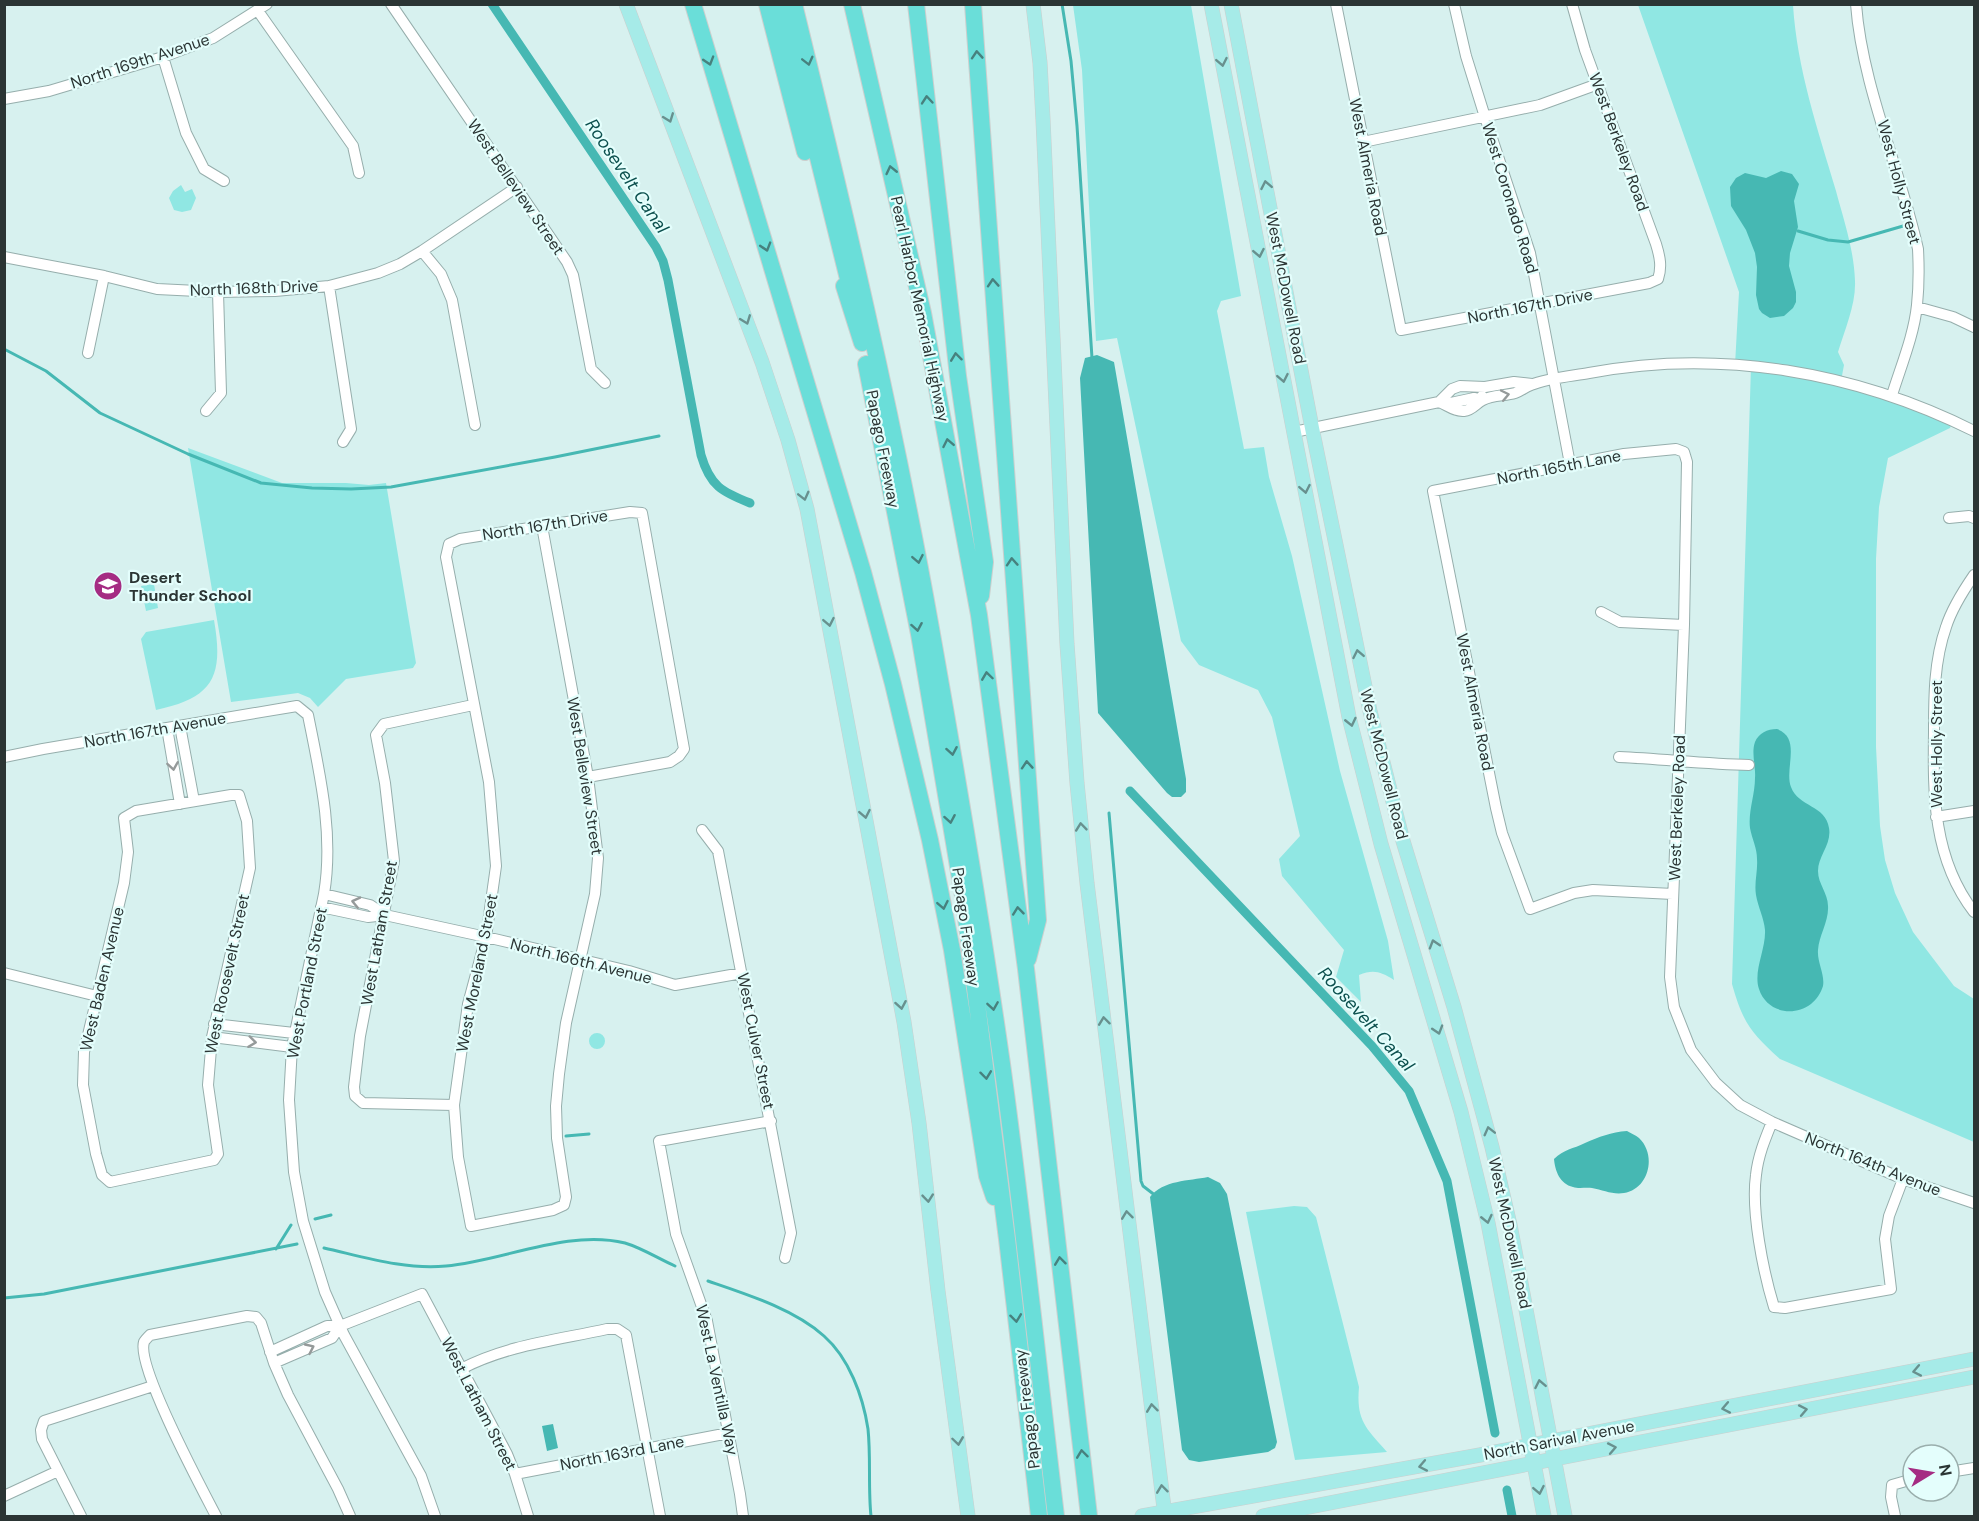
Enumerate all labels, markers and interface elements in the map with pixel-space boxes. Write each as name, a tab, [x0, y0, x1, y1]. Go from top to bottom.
street label: North 169th Avenue	[68, 29, 212, 93]
one-way arrow	[971, 50, 984, 59]
one-way arrow	[702, 55, 714, 66]
one-way arrow	[800, 56, 813, 66]
one-way arrow	[1215, 57, 1228, 67]
street label: West Berkeley Road	[1584, 70, 1654, 214]
one-way arrow	[921, 96, 934, 105]
street label: West Almeria Road	[1344, 97, 1392, 237]
one-way arrow	[662, 112, 674, 123]
water label: Roosevelt Canal	[580, 114, 675, 239]
street label: West Belleview Street	[463, 115, 569, 259]
street label: West Holly Street	[1872, 117, 1926, 247]
street label: West Coronado Road	[1477, 120, 1543, 276]
one-way arrow	[885, 165, 898, 175]
one-way arrow	[1260, 180, 1273, 190]
street label: Pearl Harbor Memorial Highway	[886, 194, 954, 424]
street label: West McDowell Road	[1261, 210, 1311, 366]
one-way arrow	[759, 241, 771, 252]
one-way arrow	[1252, 248, 1265, 258]
street label: North 168th Drive	[189, 275, 319, 301]
one-way arrow	[987, 279, 1000, 288]
street label: North 167th Drive	[1466, 284, 1594, 328]
one-way arrow	[738, 314, 751, 325]
one-way arrow	[950, 352, 963, 361]
one-way arrow	[1276, 372, 1289, 382]
street label: Papago Freeway	[861, 388, 905, 510]
one-way arrow	[1499, 389, 1509, 402]
one-way arrow	[942, 438, 955, 448]
street label: North 165th Lane	[1495, 445, 1623, 489]
one-way arrow	[1298, 484, 1311, 494]
one-way arrow	[796, 491, 809, 501]
street label: North 167th Drive	[481, 505, 609, 545]
one-way arrow	[911, 554, 924, 564]
one-way arrow	[1006, 557, 1019, 566]
place label: Desert Thunder School	[129, 567, 252, 606]
school or university icon: Desert Thunder School	[92, 570, 124, 602]
one-way arrow	[822, 617, 835, 627]
one-way arrow	[910, 622, 923, 632]
street label: West Almeria Road	[1451, 632, 1499, 772]
one-way arrow	[1352, 649, 1365, 659]
one-way arrow	[982, 671, 994, 680]
street label: West Holly Street	[1926, 680, 1947, 808]
street label: West McDowell Road	[1355, 687, 1413, 841]
street label: West Belleview Street	[562, 696, 608, 856]
street label: North 167th Avenue	[83, 707, 227, 753]
one-way arrow	[1343, 716, 1356, 726]
street label: West Berkeley Road	[1664, 735, 1690, 881]
one-way arrow	[945, 746, 958, 756]
one-way arrow	[1021, 760, 1034, 770]
one-way arrow	[167, 761, 179, 771]
one-way arrow	[858, 808, 871, 818]
one-way arrow	[943, 815, 955, 824]
one-way arrow	[1075, 823, 1088, 832]
street label: West Latham Street	[356, 859, 402, 1007]
street label: Papago Freeway	[947, 866, 985, 988]
street label: West Roosevelt Street	[200, 892, 254, 1056]
street label: West Moreland Street	[451, 892, 503, 1054]
one-way arrow	[351, 896, 361, 909]
one-way arrow	[936, 899, 949, 909]
street label: West Baden Avenue	[75, 905, 129, 1053]
street label: West Portland Street	[282, 906, 332, 1060]
one-way arrow	[1012, 906, 1025, 915]
street label: North 166th Avenue	[508, 933, 654, 989]
one-way arrow	[1429, 939, 1441, 950]
water label: Roosevelt Canal	[1312, 961, 1420, 1077]
street label: West Culver Street	[732, 971, 780, 1111]
one-way arrow	[894, 1000, 907, 1010]
one-way arrow	[986, 1001, 998, 1011]
one-way arrow	[1098, 1016, 1110, 1026]
one-way arrow	[1431, 1024, 1443, 1035]
one-way arrow	[247, 1036, 256, 1048]
one-way arrow	[979, 1070, 992, 1079]
one-way arrow	[1483, 1127, 1496, 1137]
street label: North 164th Avenue	[1802, 1127, 1944, 1201]
street label: West McDowell Road	[1484, 1155, 1536, 1311]
one-way arrow	[921, 1194, 934, 1203]
one-way arrow	[1122, 1210, 1134, 1219]
one-way arrow	[1479, 1214, 1492, 1224]
one-way arrow	[1054, 1256, 1067, 1265]
street label: West La Ventilla Way	[691, 1303, 743, 1457]
one-way arrow	[1009, 1313, 1022, 1323]
street label: West Latham Street	[436, 1334, 522, 1474]
one-way arrow	[303, 1344, 314, 1356]
street label: Papago Freeway	[1009, 1348, 1045, 1470]
one-way arrow	[1912, 1364, 1922, 1377]
one-way arrow	[1534, 1379, 1547, 1389]
one-way arrow	[1721, 1401, 1731, 1414]
one-way arrow	[1146, 1403, 1158, 1413]
one-way arrow	[1798, 1404, 1808, 1417]
street label: North Sarival Avenue	[1482, 1415, 1636, 1465]
street label: North 163rd Lane	[558, 1431, 686, 1475]
one-way arrow	[951, 1436, 964, 1446]
one-way arrow	[1607, 1442, 1617, 1455]
north arrow	[1901, 1443, 1961, 1503]
one-way arrow	[1077, 1450, 1089, 1459]
one-way arrow	[1418, 1459, 1428, 1472]
text: N	[1934, 1463, 1957, 1478]
one-way arrow	[1532, 1484, 1545, 1494]
one-way arrow	[1156, 1485, 1168, 1494]

